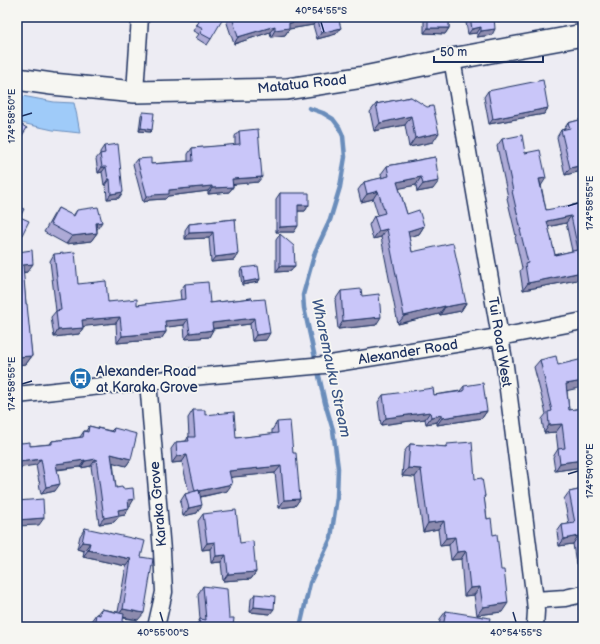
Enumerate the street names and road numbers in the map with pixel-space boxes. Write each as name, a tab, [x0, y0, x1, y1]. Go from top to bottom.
street label: Matatua Road	[257, 71, 347, 97]
street label: Tui Road West	[485, 296, 516, 389]
street label: Alexander Road	[357, 336, 459, 368]
street label: Karaka Grove	[146, 461, 170, 547]

